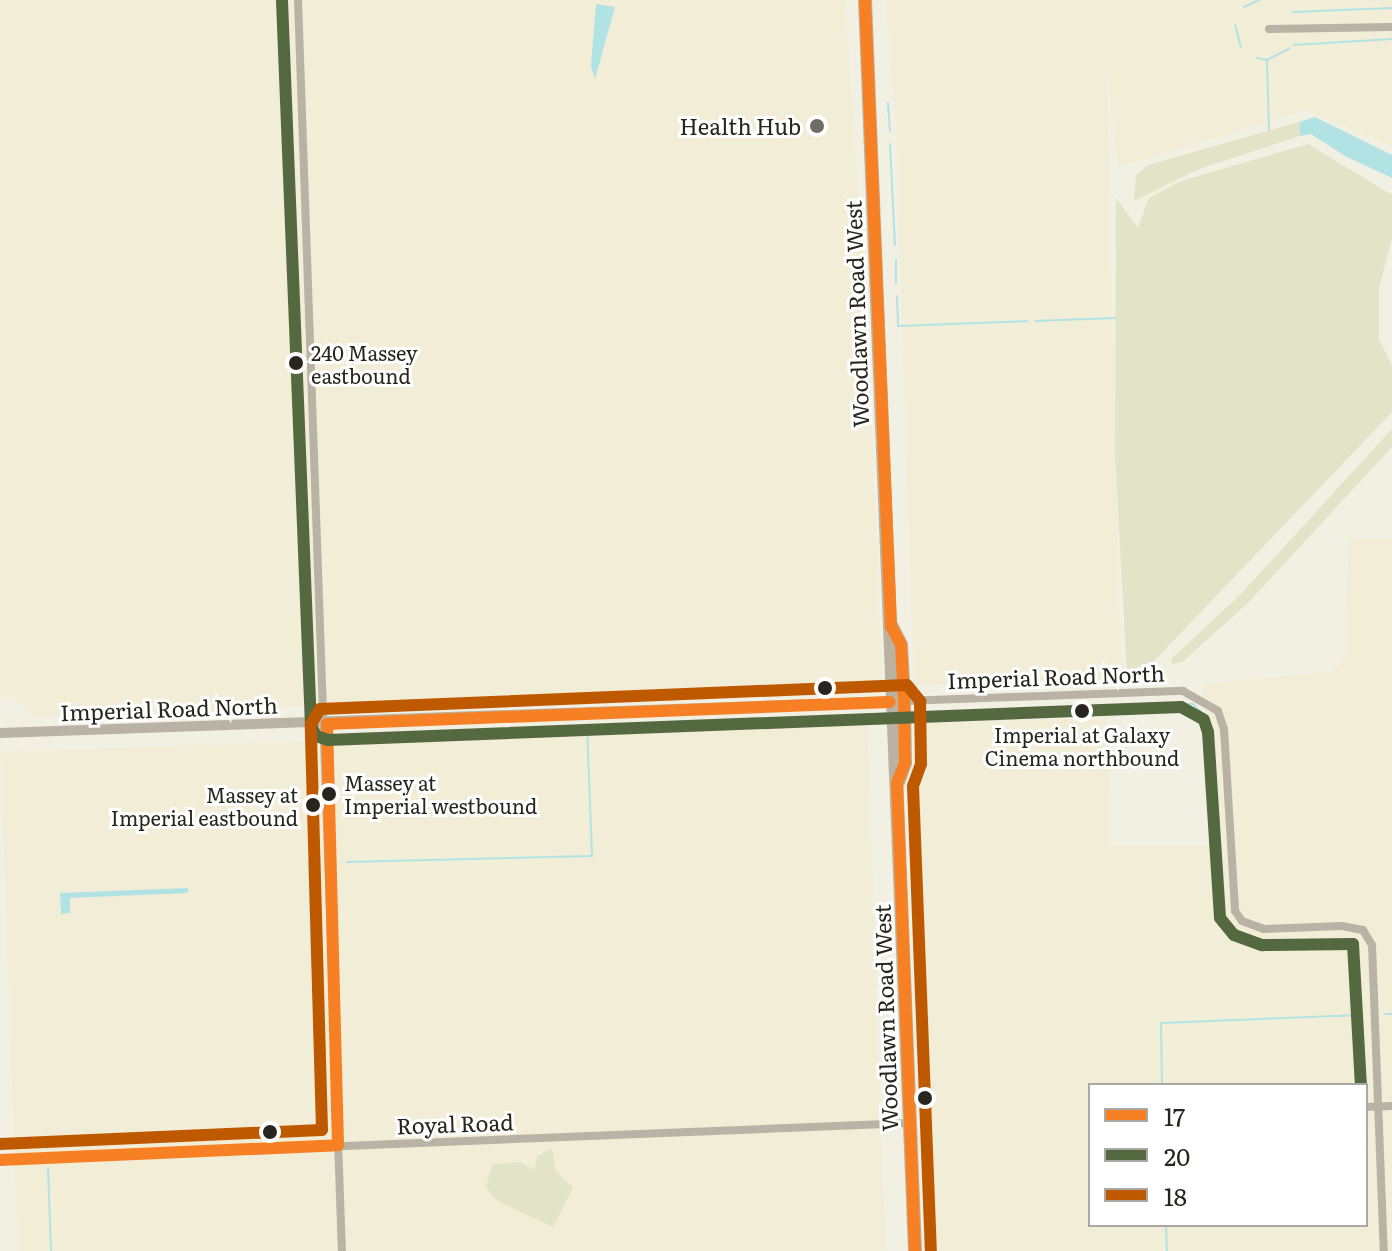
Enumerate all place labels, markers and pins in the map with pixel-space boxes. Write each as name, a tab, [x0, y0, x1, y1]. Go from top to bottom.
place label: Health Hub	[680, 113, 801, 139]
marker: Health Hub	[808, 117, 826, 135]
place label: 240 Massey eastbound	[311, 340, 418, 387]
marker: 240 Massey eastbound	[288, 355, 304, 371]
unlabelled marker	[817, 680, 833, 696]
marker: Imperial at Galaxy Cinema northbound	[1074, 703, 1090, 719]
place label: Imperial at Galaxy Cinema northbound	[985, 722, 1179, 769]
place label: Massey at Imperial westbound	[344, 770, 537, 817]
place label: Massey at Imperial eastbound	[111, 782, 298, 829]
marker: Massey at Imperial westbound	[321, 786, 337, 802]
marker: Massey at Imperial eastbound	[305, 797, 321, 813]
unlabelled marker	[917, 1090, 933, 1106]
unlabelled marker	[262, 1124, 278, 1140]

